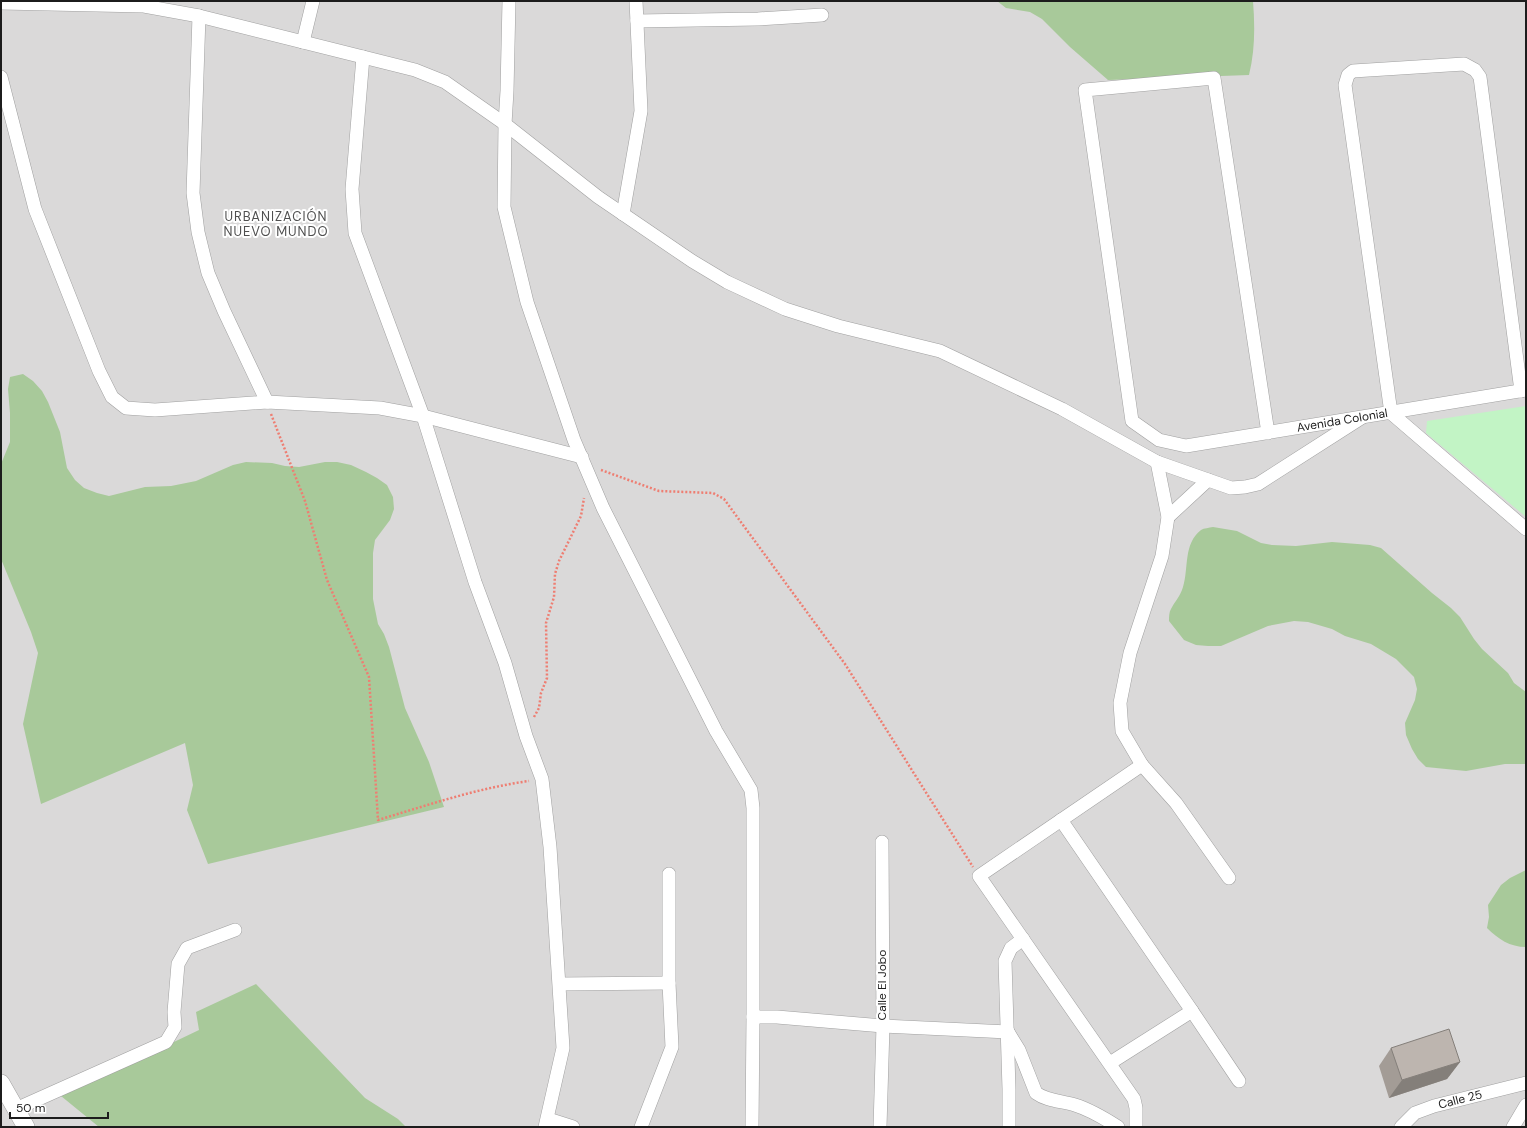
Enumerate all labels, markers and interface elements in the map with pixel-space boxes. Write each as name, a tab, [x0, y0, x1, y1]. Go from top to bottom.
district label: URBANIZACIÓN NUEVO MUNDO	[223, 208, 329, 240]
street label: Avenida Colonial	[1296, 405, 1389, 436]
street label: Calle El Jobo	[874, 950, 890, 1020]
street label: Calle 25	[1436, 1086, 1484, 1113]
scale bar	[10, 1094, 108, 1120]
text: 50 m	[16, 1100, 45, 1116]

